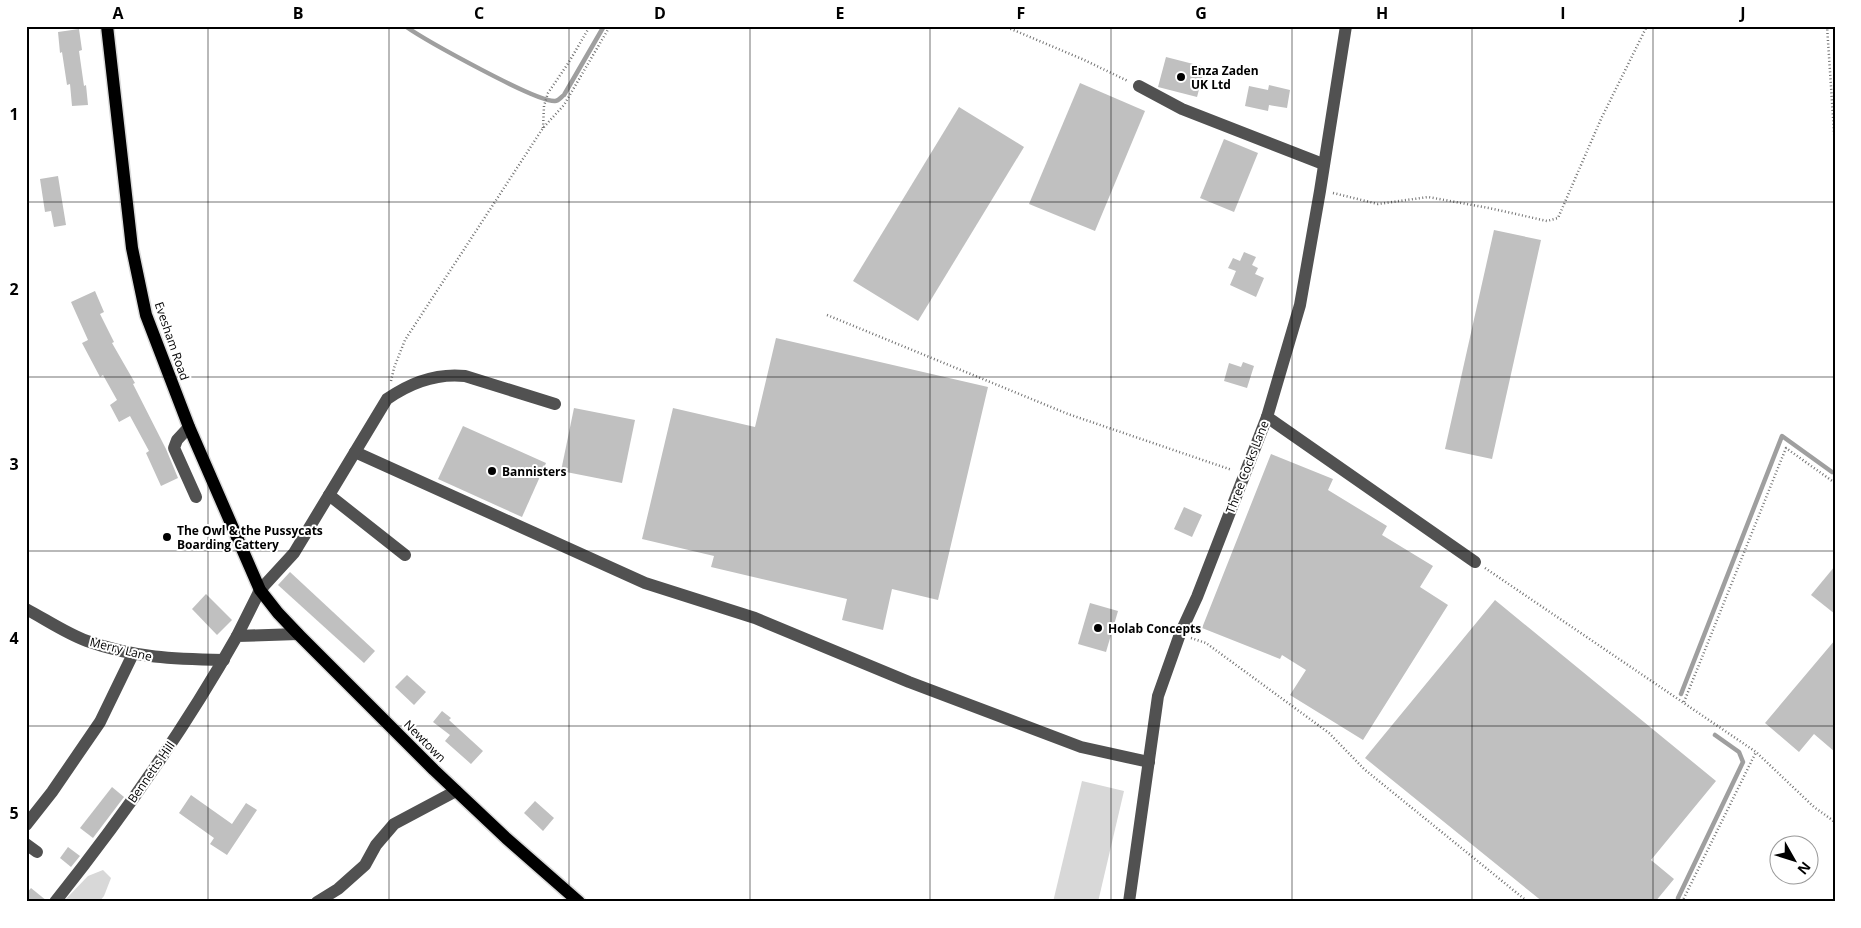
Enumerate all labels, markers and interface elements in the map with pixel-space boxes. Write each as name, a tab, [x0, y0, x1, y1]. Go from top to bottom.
text: A	[112, 2, 124, 24]
text: B	[293, 2, 303, 24]
text: C	[474, 2, 484, 24]
text: D	[654, 2, 666, 24]
text: E	[836, 2, 845, 24]
text: F	[1017, 2, 1025, 24]
text: G	[1195, 2, 1207, 24]
text: H	[1376, 2, 1388, 24]
text: I	[1560, 2, 1566, 24]
text: J	[1738, 2, 1746, 24]
place label: Enza Zaden UK Ltd	[1191, 62, 1259, 93]
marker: Enza Zaden UK Ltd	[1175, 71, 1187, 83]
text: 1	[9, 103, 19, 125]
text: 2	[9, 278, 19, 300]
street label: Evesham Road	[151, 299, 193, 383]
street label: Three Cocks Lane	[1221, 418, 1273, 516]
text: 3	[9, 453, 19, 475]
place label: Bannisters	[502, 463, 566, 480]
marker: Bannisters	[486, 465, 498, 477]
place label: The Owl & the Pussycats Boarding Cattery	[177, 522, 323, 553]
marker: The Owl & the Pussycats Boarding Cattery	[161, 531, 173, 543]
place label: Holab Concepts	[1108, 620, 1201, 637]
marker: Holab Concepts	[1092, 622, 1104, 634]
text: 4	[9, 627, 19, 649]
street label: Merry Lane	[88, 633, 154, 665]
street label: Newtown	[400, 716, 450, 766]
street label: Bennetts Hill	[124, 738, 178, 806]
text: 5	[9, 802, 19, 824]
north arrow	[1768, 836, 1818, 886]
text: N	[1794, 858, 1815, 879]

